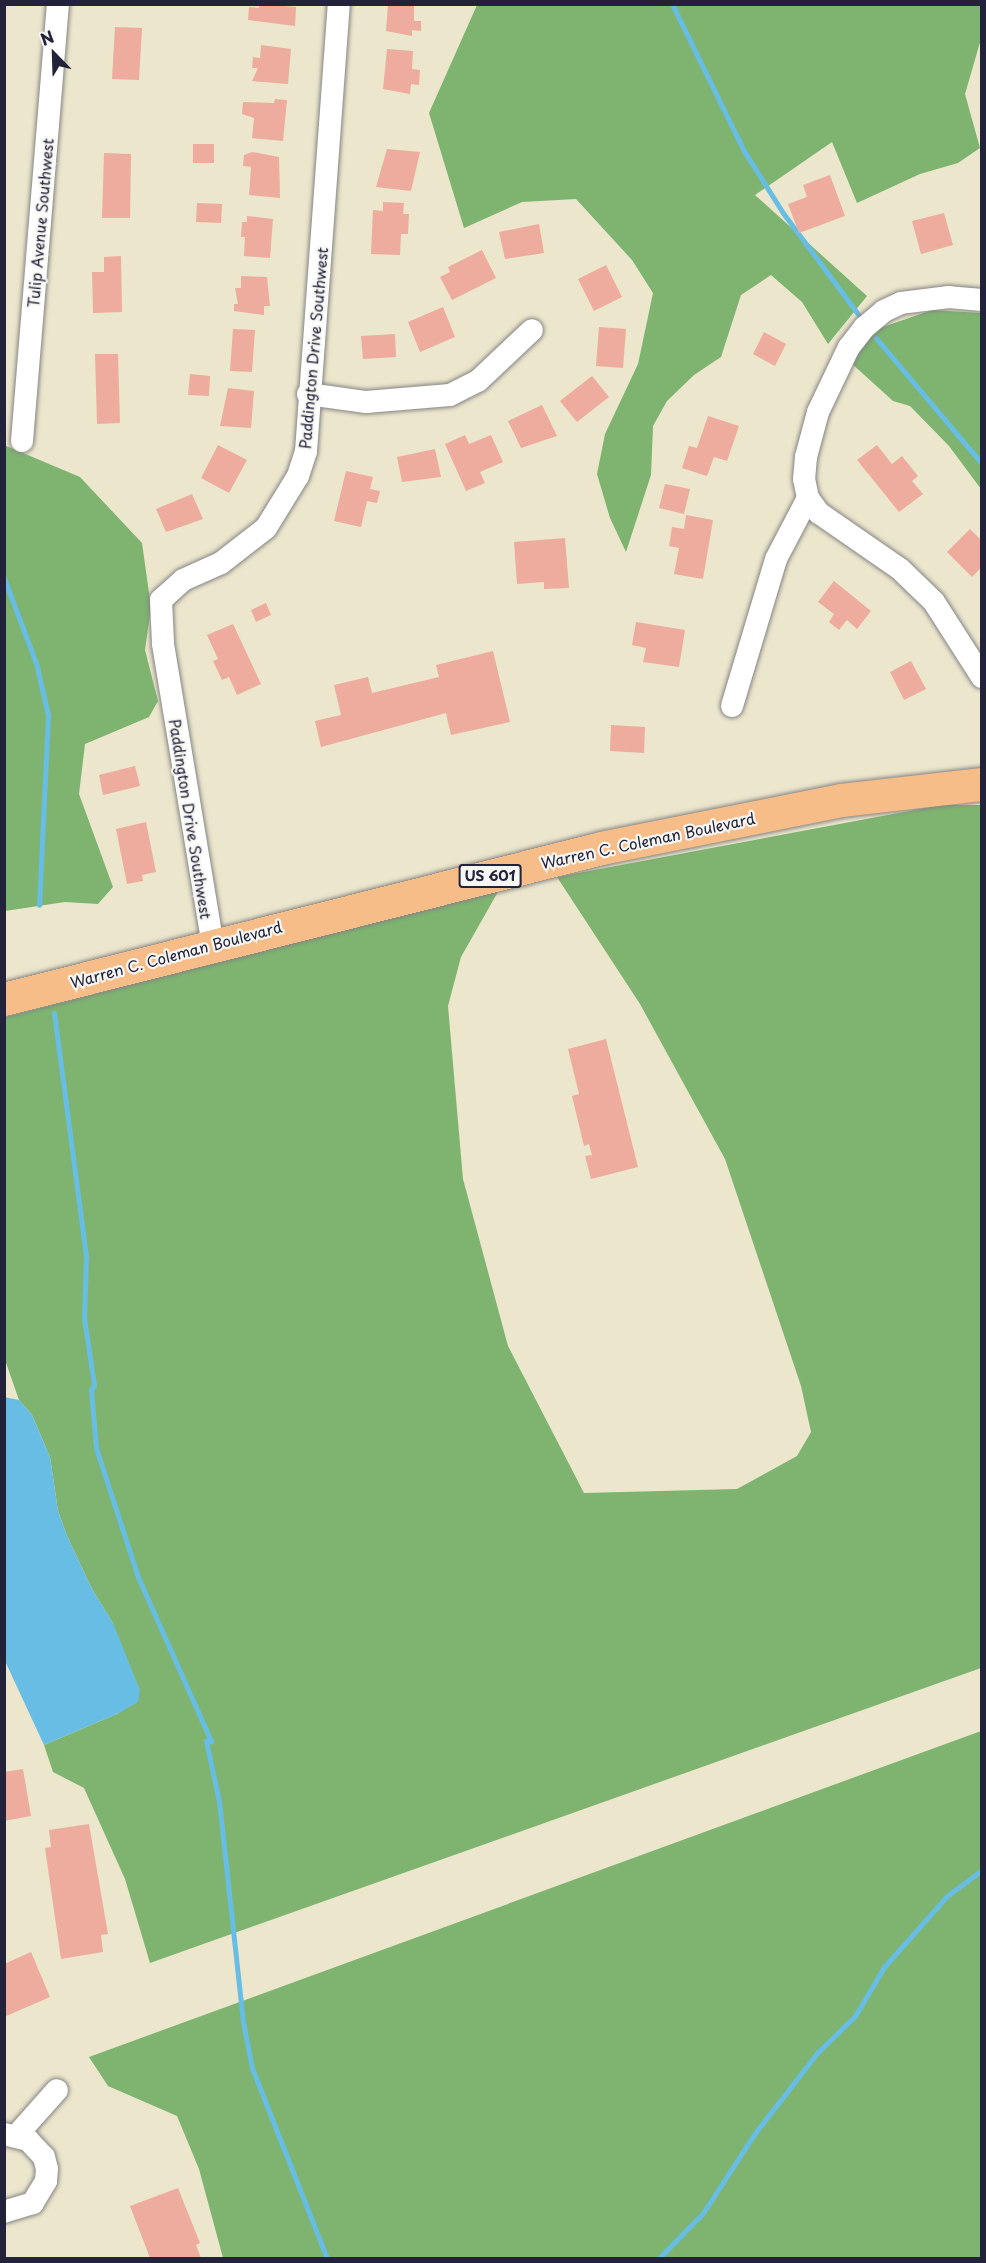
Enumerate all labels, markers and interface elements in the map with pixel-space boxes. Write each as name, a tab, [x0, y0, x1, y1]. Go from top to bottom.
north arrow	[24, 24, 84, 84]
text: N	[36, 24, 57, 51]
street label: Tulip Avenue Southwest	[24, 137, 56, 309]
street label: Paddington Drive Southwest	[295, 247, 331, 449]
street label: Paddington Drive Southwest	[166, 718, 216, 920]
street label: Warren C. Coleman Boulevard	[539, 809, 757, 871]
road number: US 601	[458, 865, 522, 887]
street label: Warren C. Coleman Boulevard	[68, 917, 284, 991]

